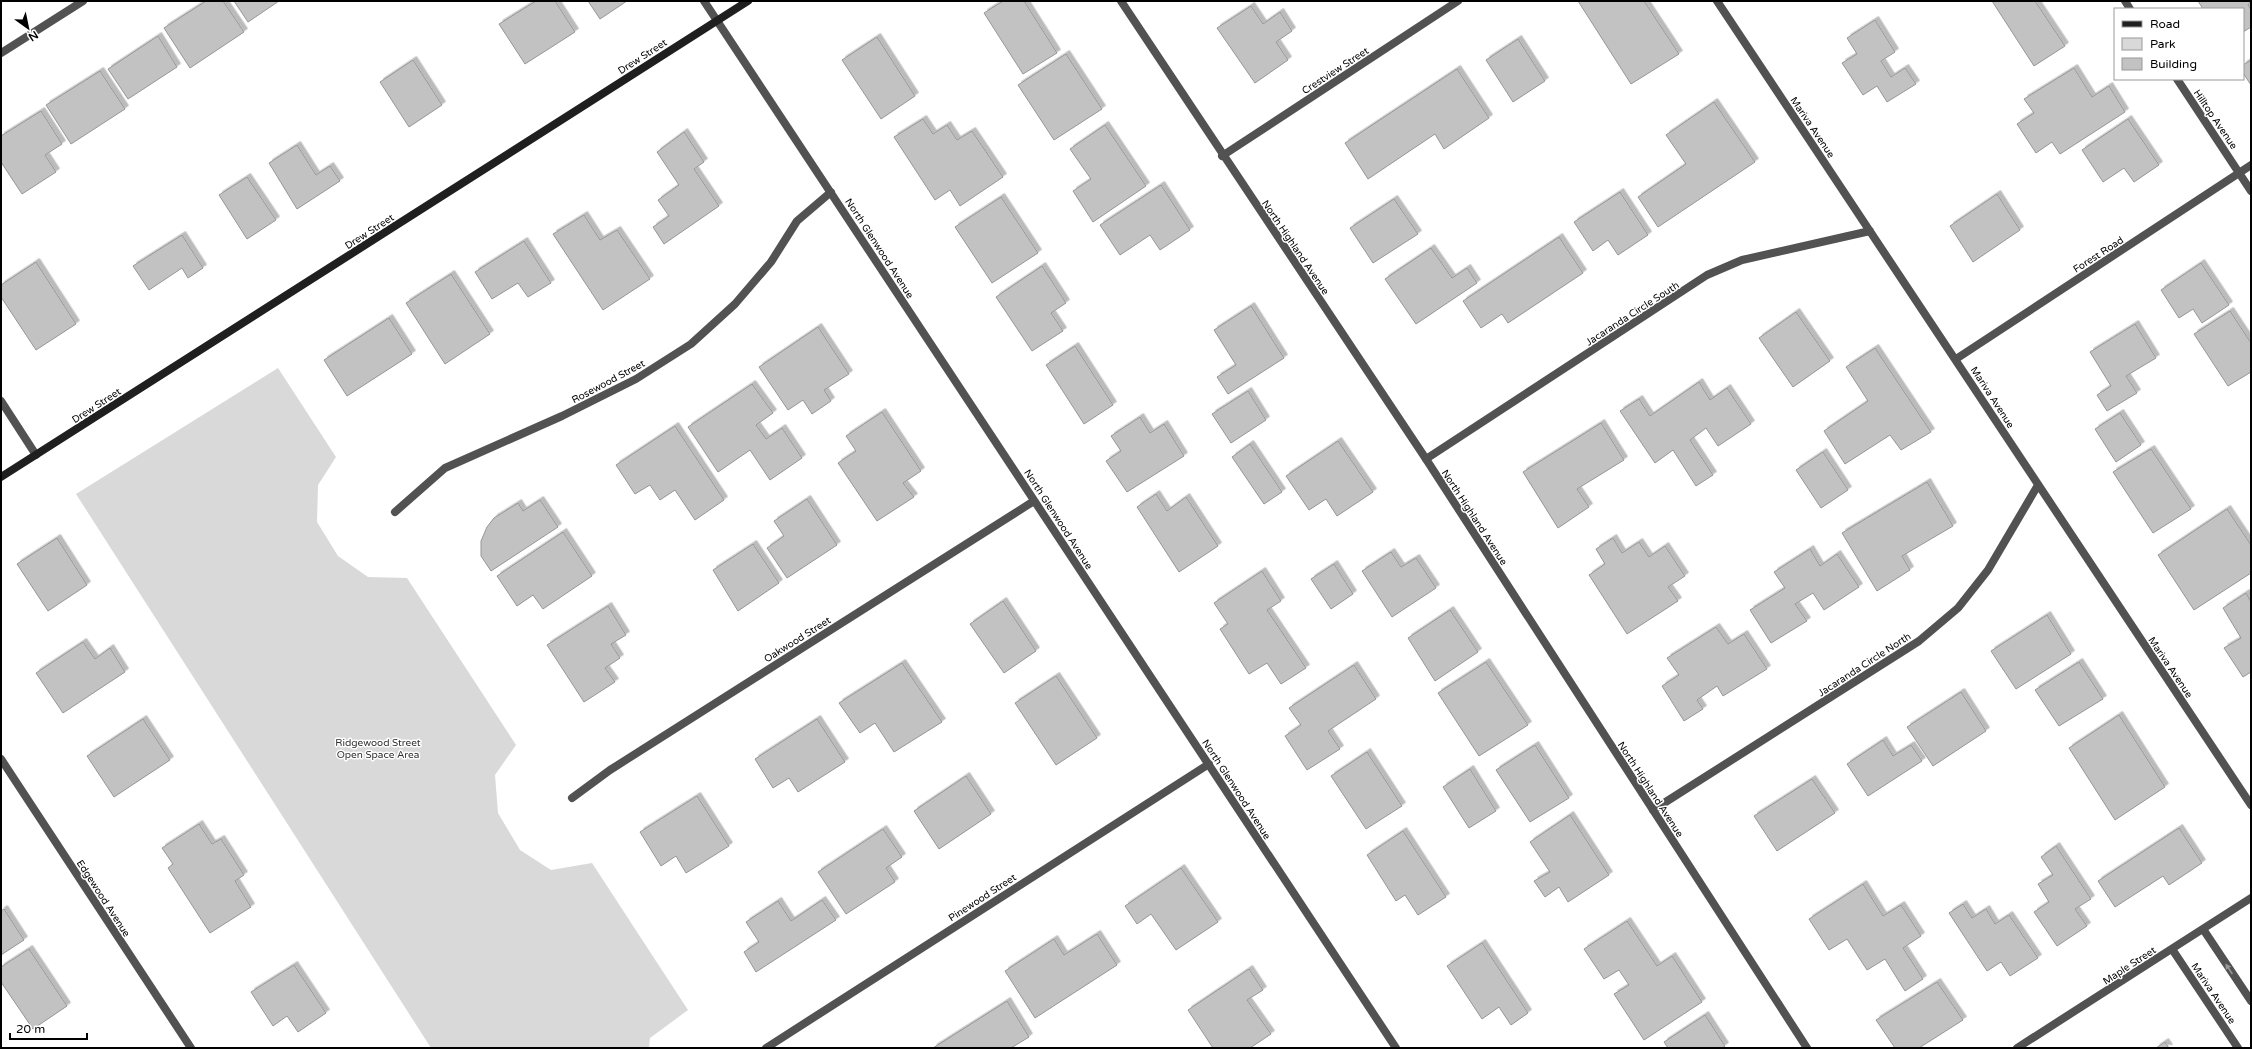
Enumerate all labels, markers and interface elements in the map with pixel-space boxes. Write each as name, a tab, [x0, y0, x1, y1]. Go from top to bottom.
north arrow	[8, 8, 48, 48]
legend	[2114, 8, 2244, 80]
text: Road	[2150, 17, 2180, 31]
text: N	[26, 28, 40, 44]
street label: Drew Street	[616, 37, 669, 77]
text: Park	[2150, 37, 2176, 51]
street label: Crestview Street	[1300, 45, 1371, 97]
text: Building	[2150, 57, 2197, 71]
street label: Hilltop Avenue	[2191, 87, 2240, 152]
street label: Mariva Avenue	[1787, 95, 1837, 161]
street label: North Glenwood Avenue	[842, 196, 916, 301]
street label: North Highland Avenue	[1259, 198, 1332, 297]
street label: Drew Street	[343, 212, 396, 252]
street label: Forest Road	[2071, 234, 2126, 276]
street label: Jacaranda Circle South	[1584, 279, 1681, 348]
street label: Rosewood Street	[570, 357, 647, 406]
street label: Mariva Avenue	[1968, 365, 2017, 431]
street label: Drew Street	[70, 386, 123, 426]
street label: North Glenwood Avenue	[1021, 467, 1095, 572]
street label: North Highland Avenue	[1439, 467, 1510, 568]
street label: Oakwood Street	[762, 614, 833, 665]
street label: Jacaranda Circle North	[1816, 630, 1913, 699]
street label: Mariva Avenue	[2145, 635, 2195, 701]
park label: Ridgewood Street Open Space Area	[335, 737, 421, 761]
street label: North Glenwood Avenue	[1199, 737, 1273, 842]
street label: North Highland Avenue	[1615, 739, 1686, 840]
street label: Edgewood Avenue	[74, 858, 133, 939]
street label: Pinewood Street	[946, 871, 1019, 924]
street label: Maple Street	[2101, 944, 2159, 987]
street label: Mariva Avenue	[2188, 961, 2238, 1027]
one-way arrow	[2226, 963, 2233, 975]
scale bar	[10, 1015, 87, 1041]
text: 20 m	[16, 1022, 45, 1036]

